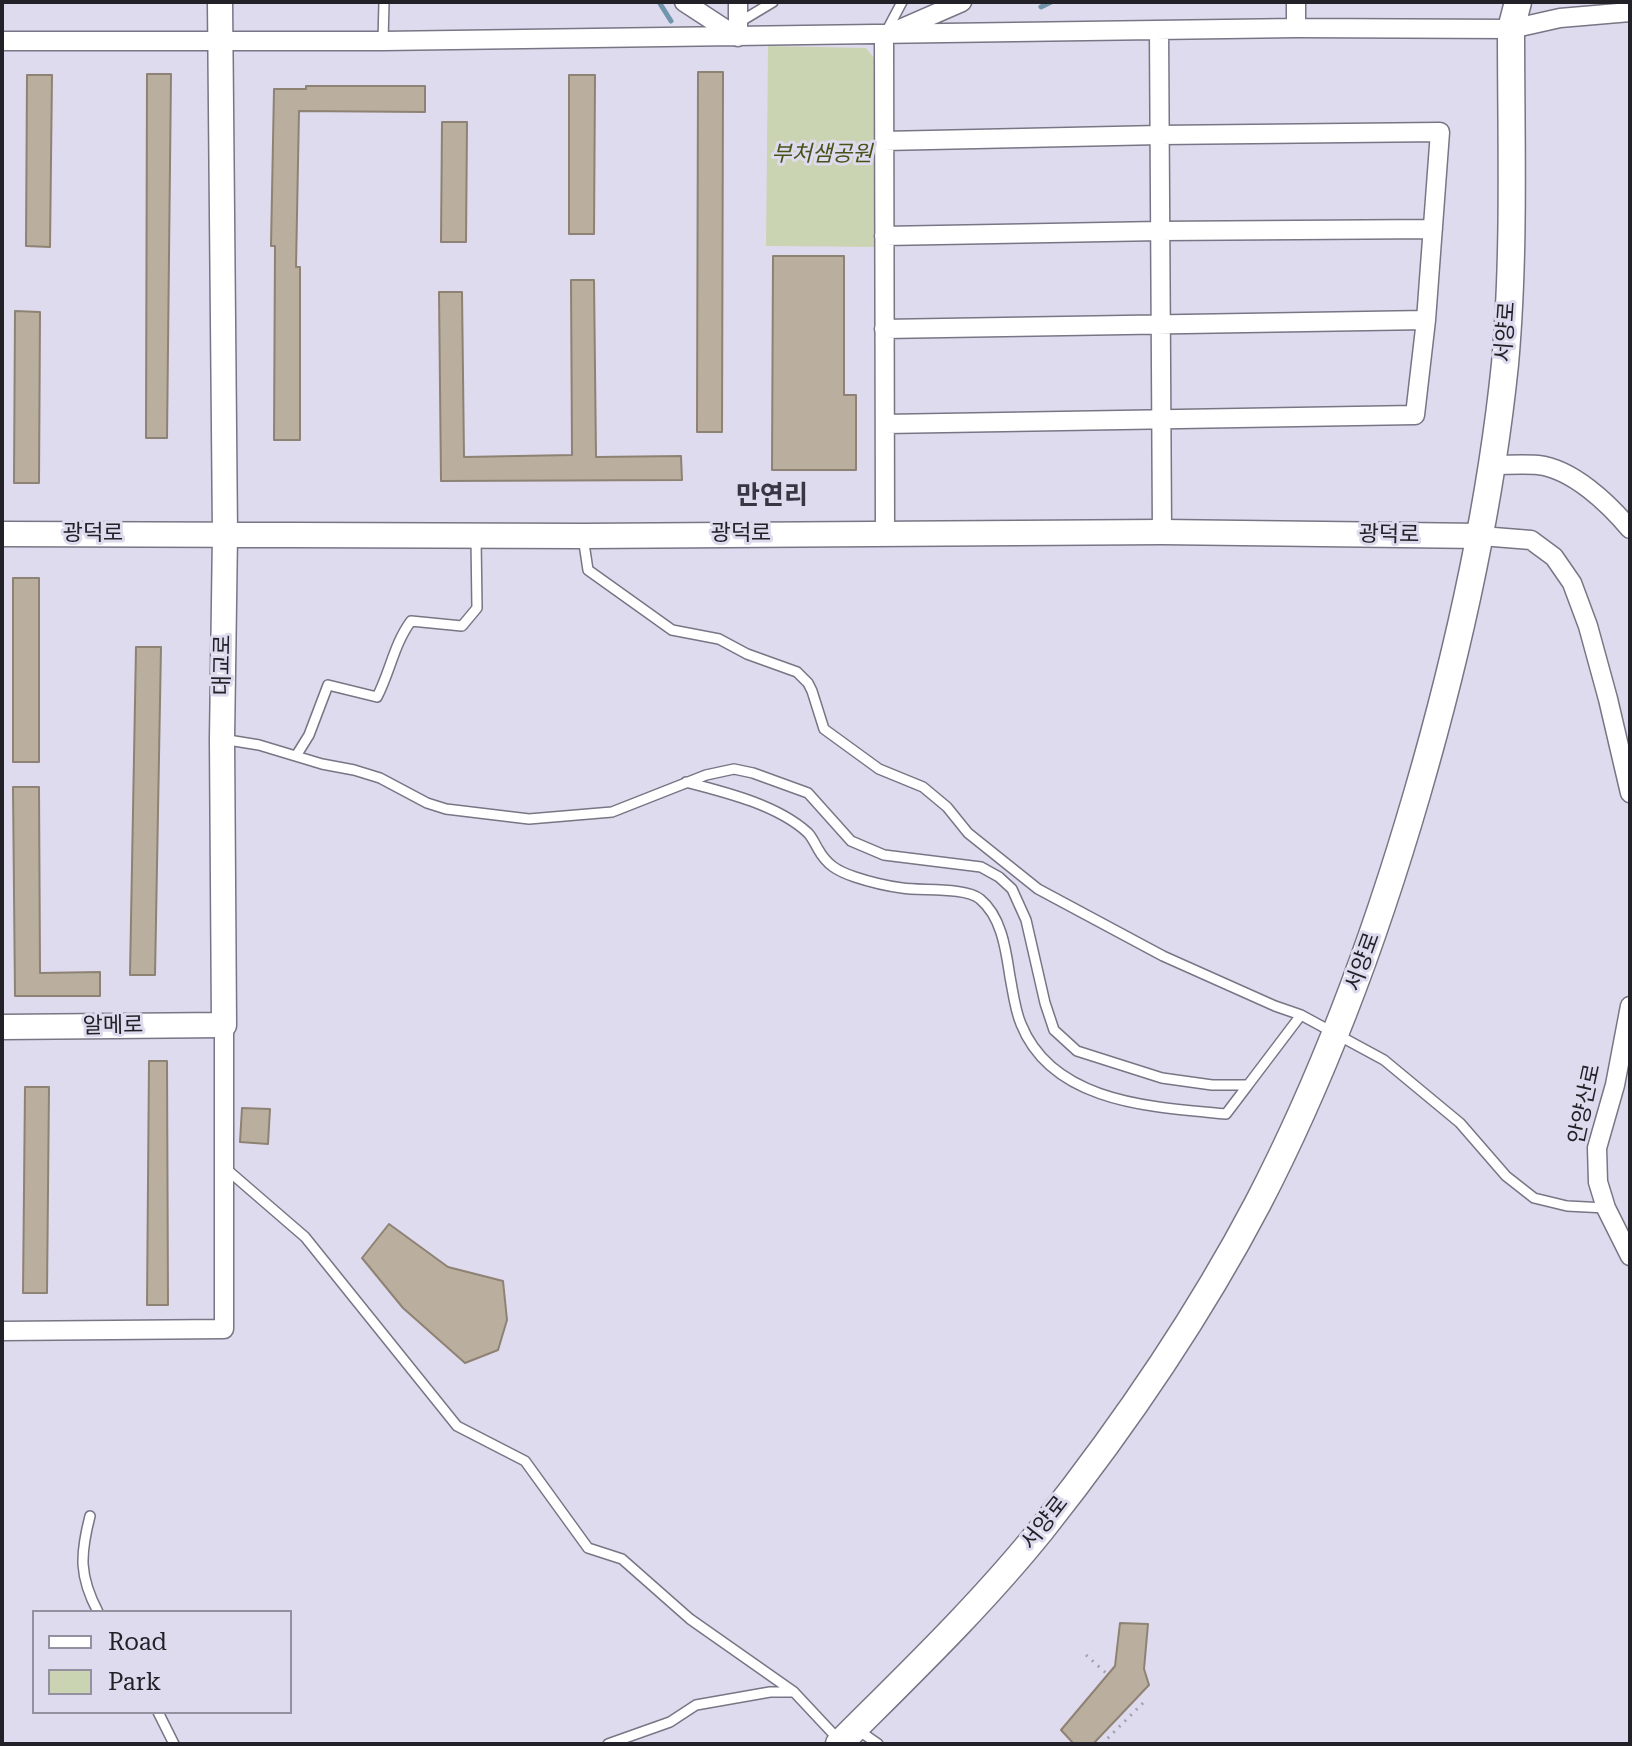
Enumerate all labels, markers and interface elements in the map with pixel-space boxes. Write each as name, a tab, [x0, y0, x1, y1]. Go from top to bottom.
park label: 부처샘공원	[771, 142, 873, 168]
street label: 서양로	[1491, 301, 1521, 363]
district label: 만연리	[736, 480, 808, 512]
street label: 광덕로	[63, 521, 123, 547]
street label: 광덕로	[711, 521, 771, 547]
street label: 광덕로	[1358, 521, 1420, 549]
street label: 대교로	[209, 634, 237, 696]
street label: 서양로	[1340, 929, 1386, 995]
street label: 알메로	[82, 1012, 144, 1040]
street label: 안양산로	[1564, 1062, 1606, 1146]
street label: 서양로	[1016, 1491, 1074, 1555]
legend	[32, 1610, 292, 1714]
text: Road	[108, 1628, 167, 1656]
text: Park	[108, 1668, 161, 1696]

